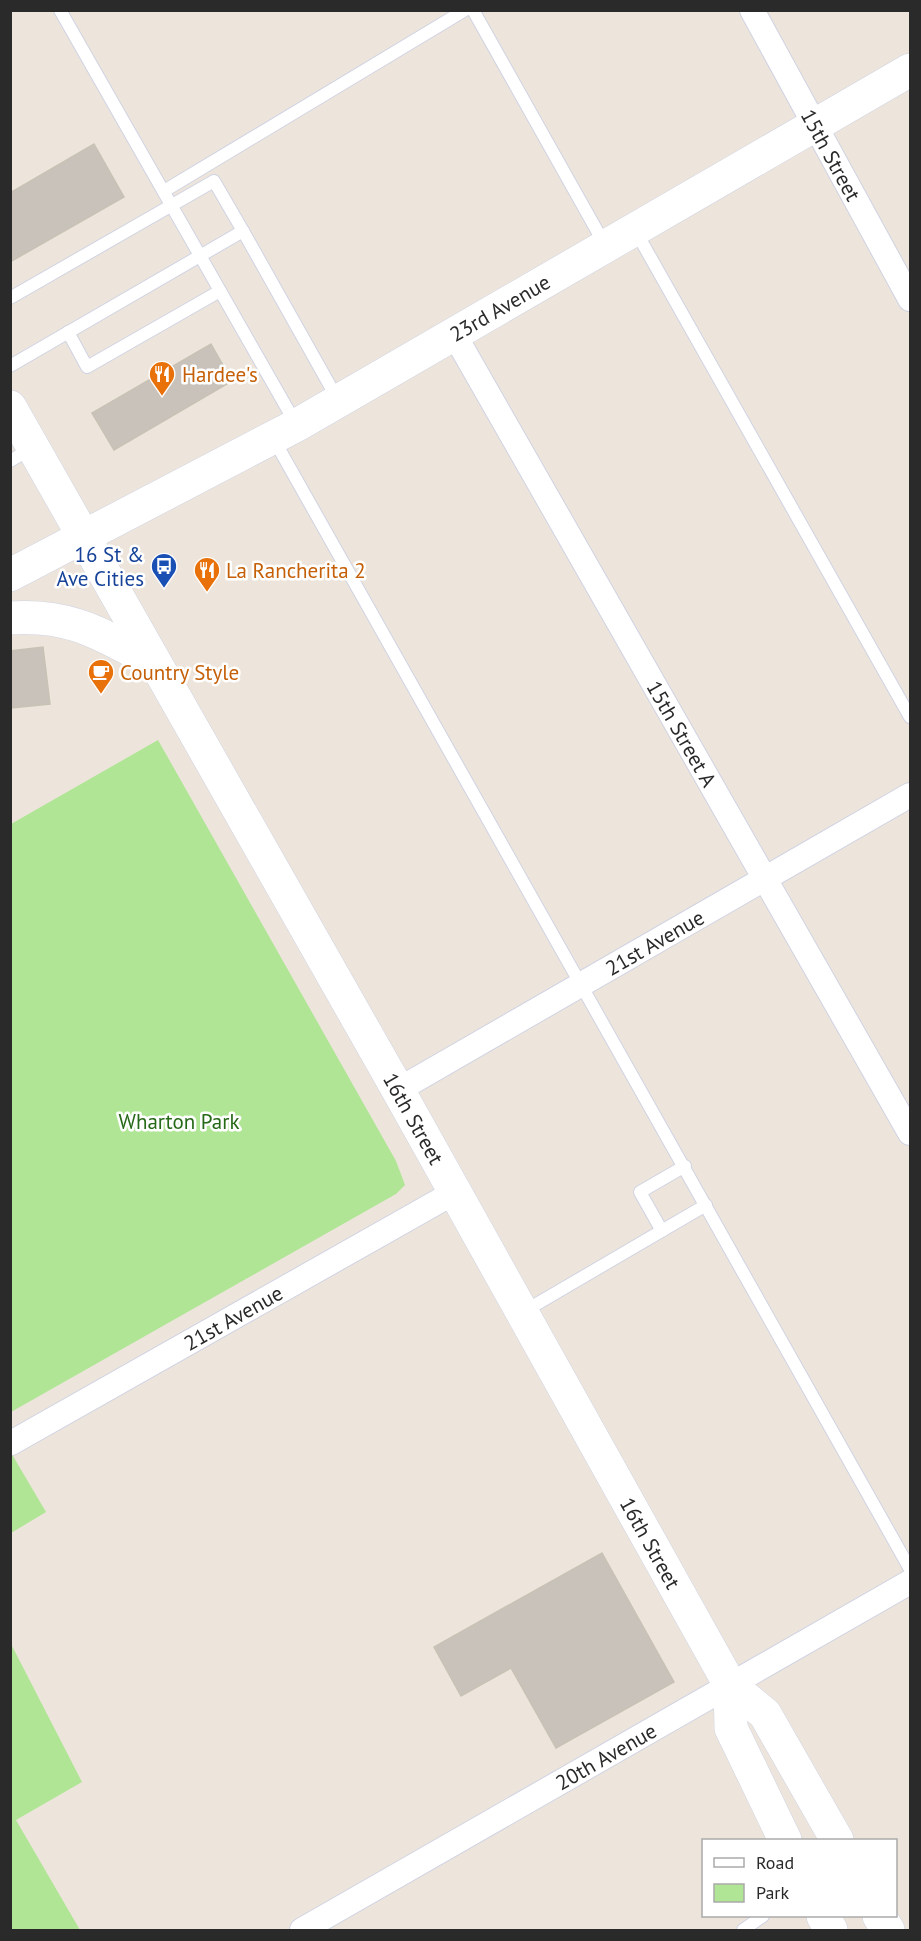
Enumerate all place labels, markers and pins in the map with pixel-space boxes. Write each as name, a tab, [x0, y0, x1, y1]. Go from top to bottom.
restaurant icon: Hardee's	[147, 359, 177, 397]
place label: Hardee's	[182, 361, 258, 388]
place label: 16 St & Ave Cities	[56, 541, 144, 592]
bus stop icon: 16 St & Ave Cities	[149, 551, 179, 589]
restaurant icon: La Rancherita 2	[192, 555, 222, 593]
place label: La Rancherita 2	[226, 557, 366, 584]
cafe icon: Country Style	[86, 657, 116, 695]
place label: Country Style	[120, 659, 239, 686]

